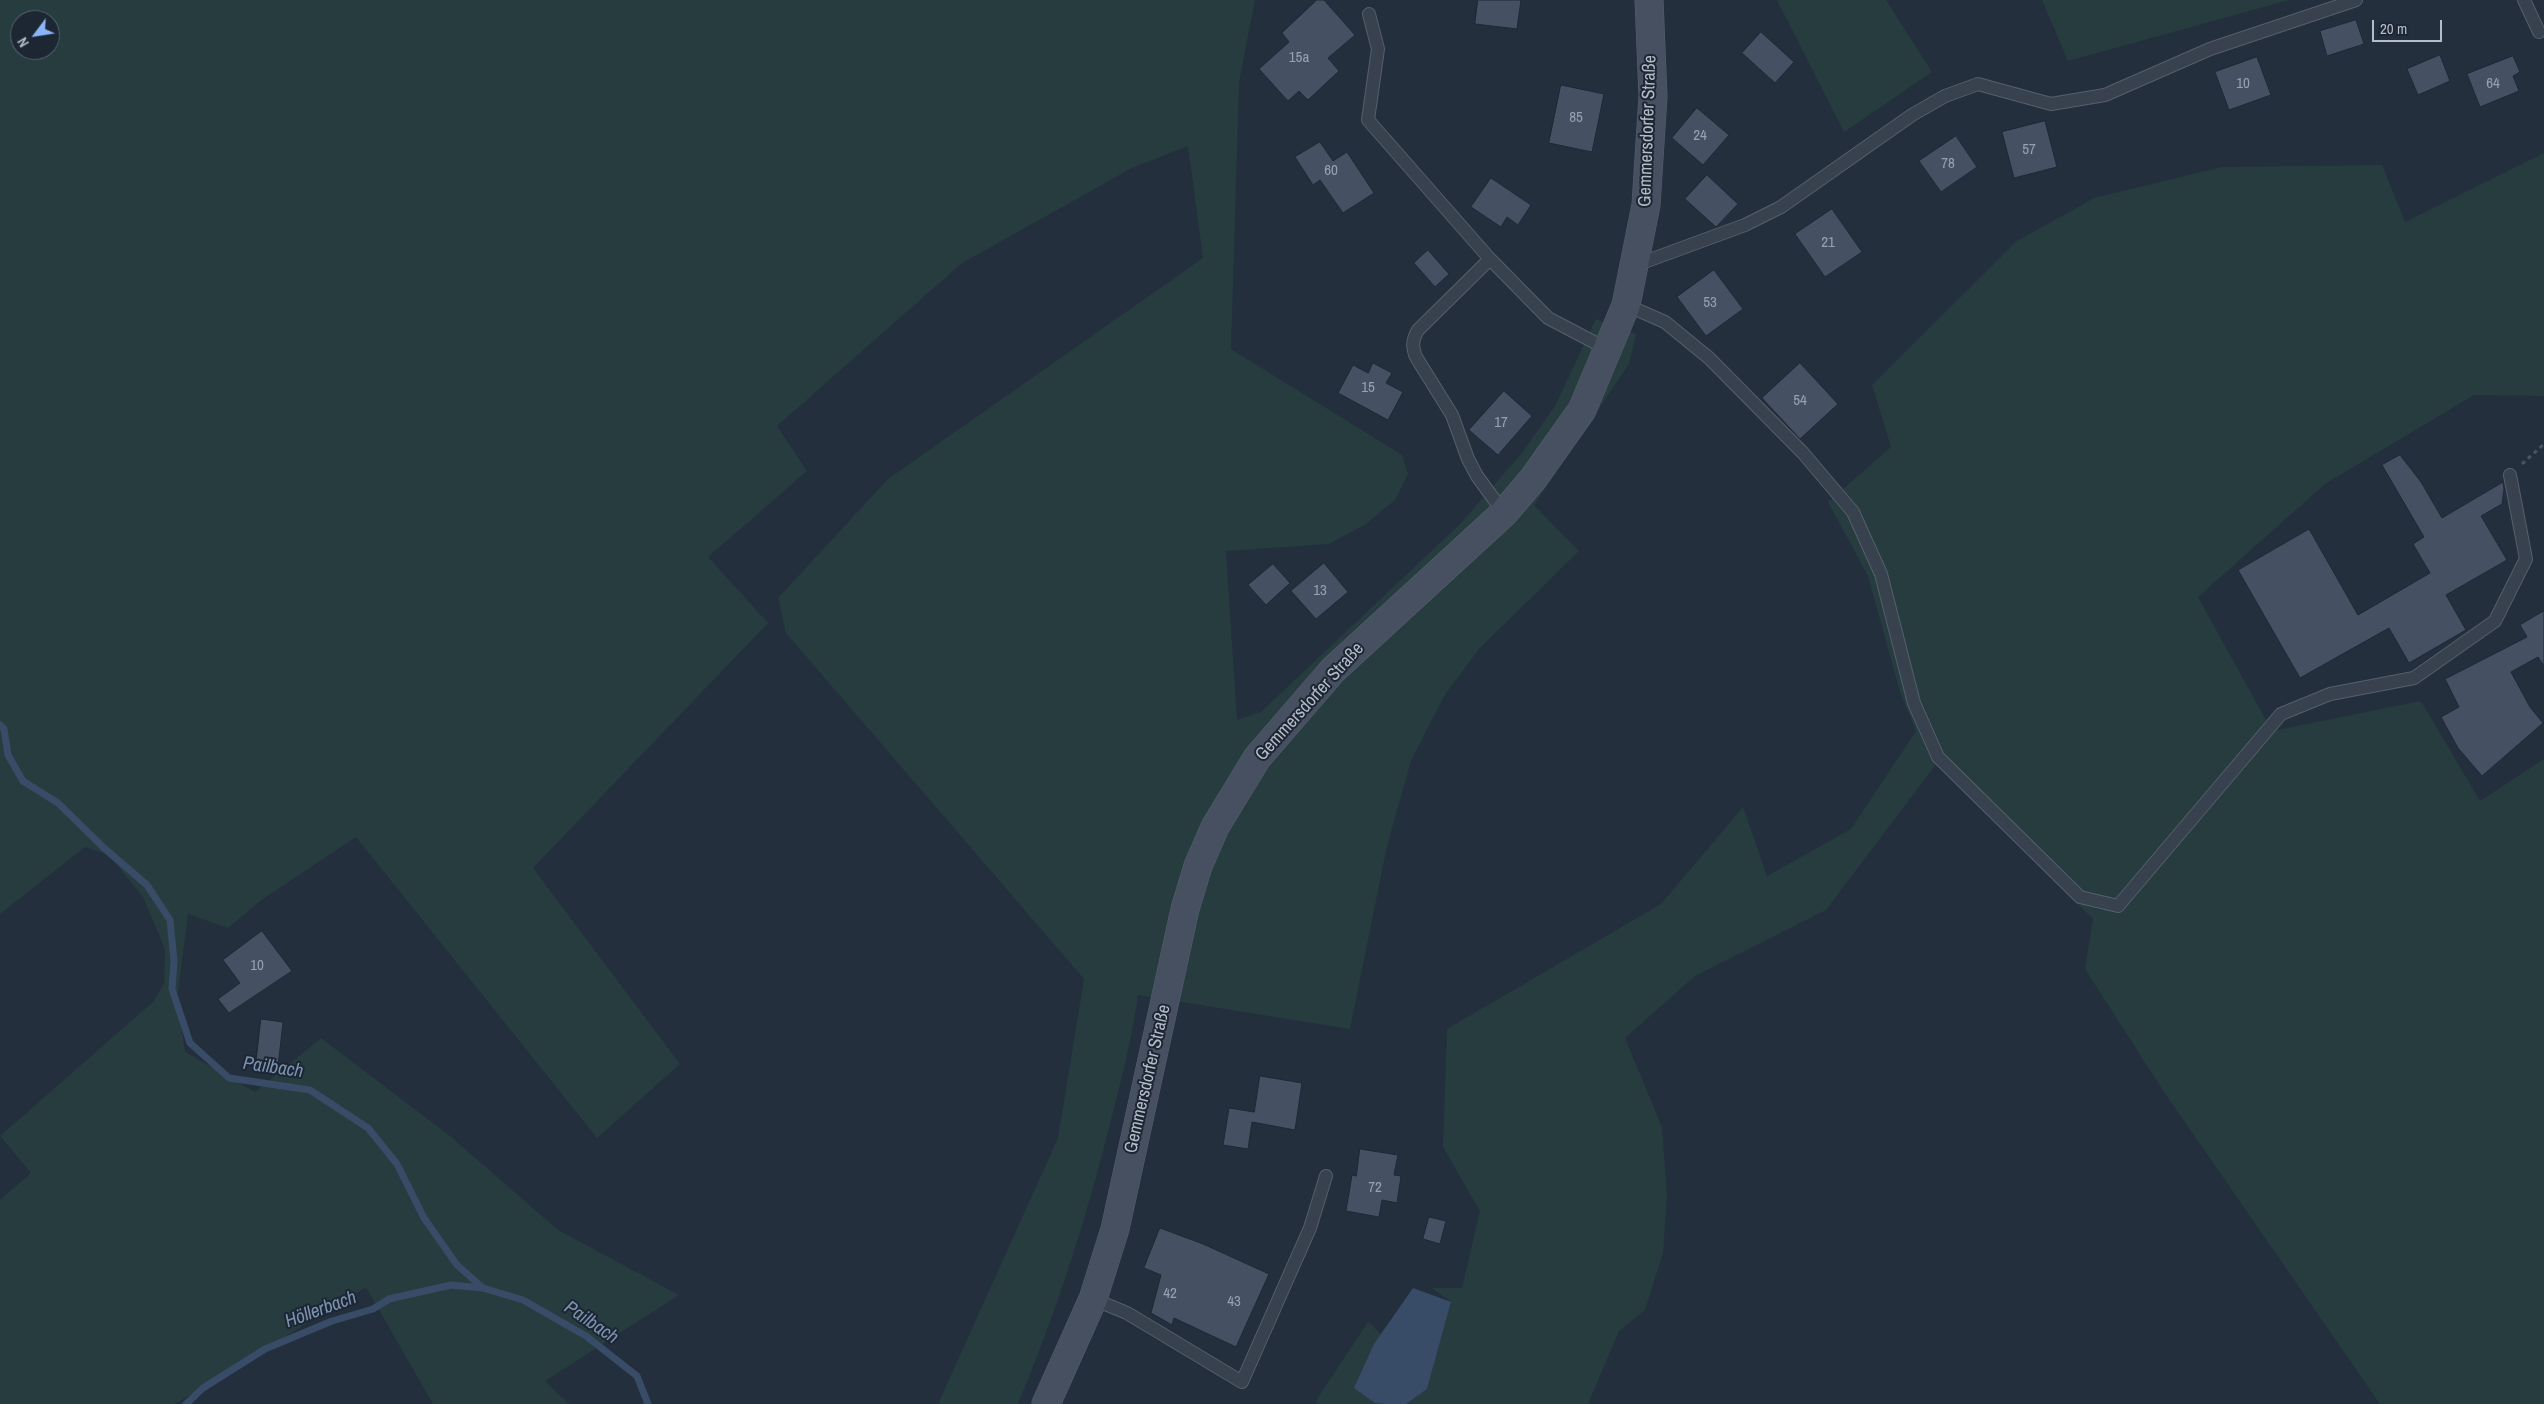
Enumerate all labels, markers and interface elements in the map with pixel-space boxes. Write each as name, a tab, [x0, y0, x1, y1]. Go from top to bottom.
north arrow	[10, 10, 60, 60]
scale bar	[2374, 10, 2444, 42]
text: 20 m	[2380, 18, 2407, 39]
text: N	[13, 34, 33, 50]
house number: 15a	[1289, 49, 1309, 67]
street label: Gemmersdorfer Straße	[1635, 55, 1661, 207]
house number: 10	[2236, 75, 2250, 93]
house number: 64	[2486, 75, 2500, 93]
house number: 85	[1569, 109, 1583, 127]
house number: 24	[1693, 127, 1707, 145]
house number: 57	[2022, 141, 2036, 159]
house number: 78	[1941, 155, 1955, 173]
house number: 60	[1324, 162, 1338, 180]
house number: 21	[1821, 234, 1835, 252]
house number: 53	[1703, 294, 1717, 312]
house number: 15	[1361, 379, 1375, 397]
house number: 54	[1793, 392, 1807, 410]
house number: 17	[1494, 414, 1508, 432]
house number: 13	[1313, 582, 1327, 600]
street label: Gemmersdorfer Straße	[1251, 638, 1369, 766]
house number: 10	[250, 957, 264, 975]
street label: Gemmersdorfer Straße	[1120, 1003, 1176, 1155]
water label: Pailbach	[241, 1052, 305, 1084]
house number: 72	[1368, 1179, 1382, 1197]
house number: 42	[1163, 1285, 1177, 1303]
water label: Höllerbach	[282, 1287, 360, 1333]
house number: 43	[1227, 1293, 1241, 1311]
water label: Pailbach	[559, 1297, 623, 1349]

